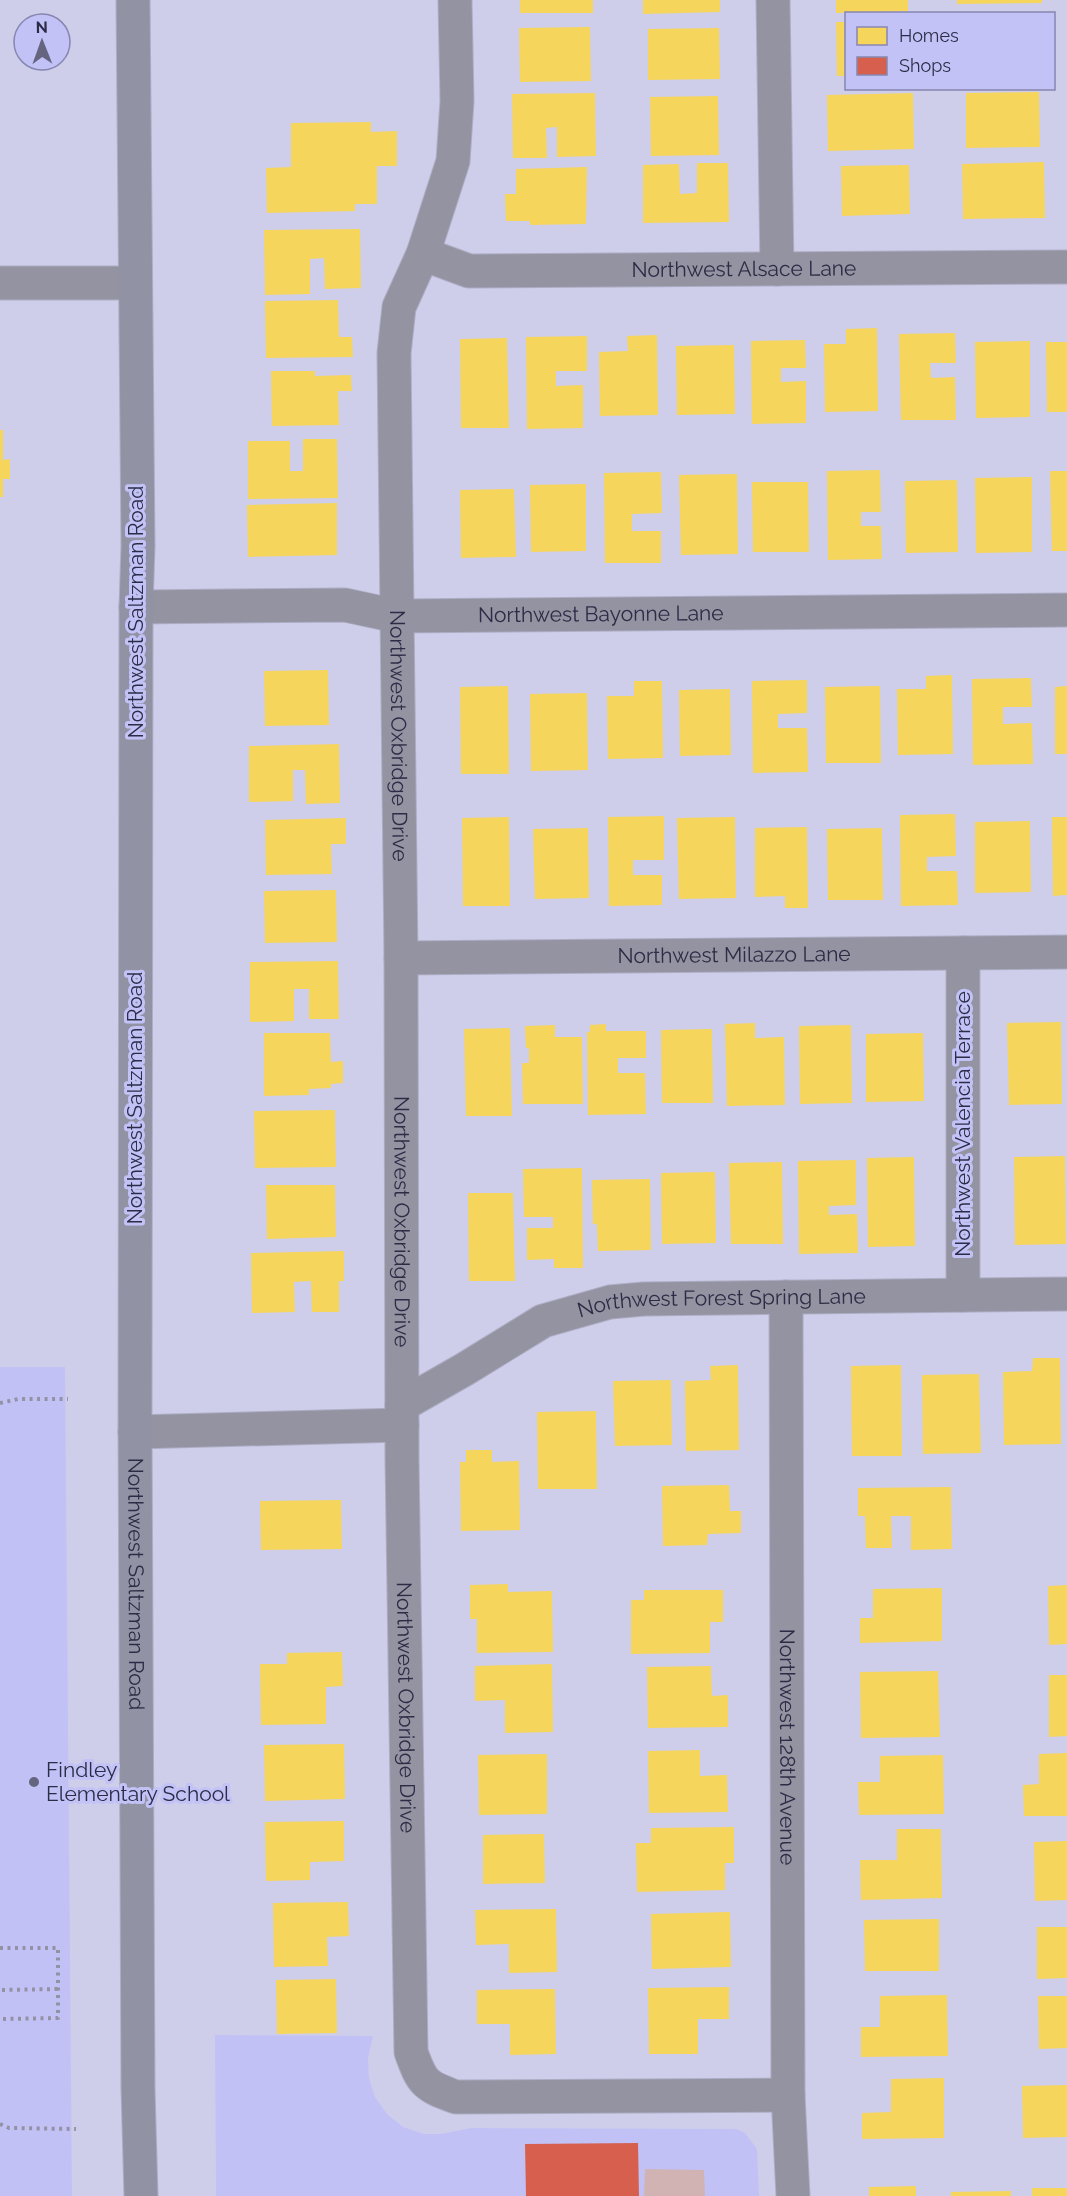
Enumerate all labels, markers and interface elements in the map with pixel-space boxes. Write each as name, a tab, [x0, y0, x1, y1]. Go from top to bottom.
north arrow	[12, 12, 72, 72]
legend	[845, 12, 1055, 90]
text: N	[35, 18, 48, 37]
text: Homes	[899, 25, 959, 46]
text: Shops	[899, 55, 951, 76]
street label: Northwest Alsace Lane	[631, 255, 856, 282]
street label: Northwest Saltzman Road	[123, 486, 148, 738]
street label: Northwest Bayonne Lane	[478, 600, 724, 627]
street label: Northwest Oxbridge Drive	[385, 610, 413, 862]
street label: Northwest Milazzo Lane	[617, 941, 851, 968]
street label: Northwest Saltzman Road	[122, 972, 147, 1224]
street label: Northwest Valencia Terrace	[950, 991, 975, 1257]
street label: Northwest Oxbridge Drive	[389, 1096, 415, 1347]
street label: Northwest Forest Spring Lane	[574, 1283, 866, 1323]
street label: Northwest Saltzman Road	[123, 1458, 149, 1710]
street label: Northwest Oxbridge Drive	[392, 1582, 421, 1834]
street label: Northwest 128th Avenue	[775, 1629, 800, 1865]
place label: Findley Elementary School	[46, 1757, 230, 1806]
marker: Findley Elementary School	[27, 1775, 41, 1789]

